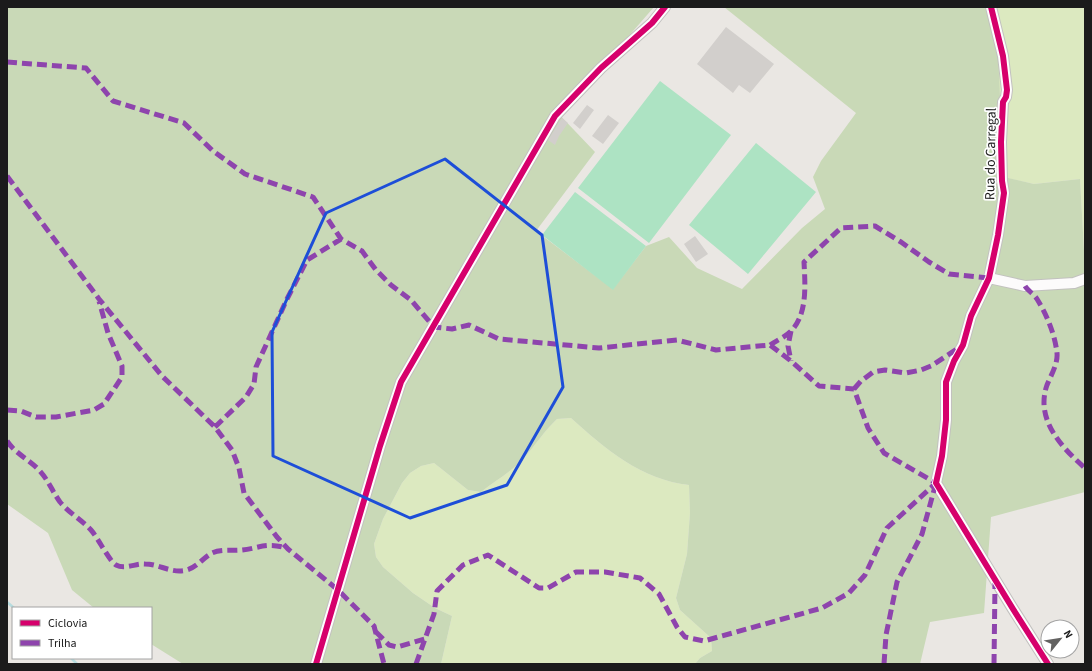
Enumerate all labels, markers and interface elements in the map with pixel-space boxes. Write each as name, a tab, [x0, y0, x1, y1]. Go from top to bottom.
street label: Rua do Carregal	[980, 107, 1002, 200]
legend	[12, 607, 152, 659]
text: Ciclovia	[48, 615, 87, 632]
north arrow	[1040, 619, 1080, 659]
text: N	[1060, 627, 1077, 641]
text: Trilha	[48, 635, 77, 652]

